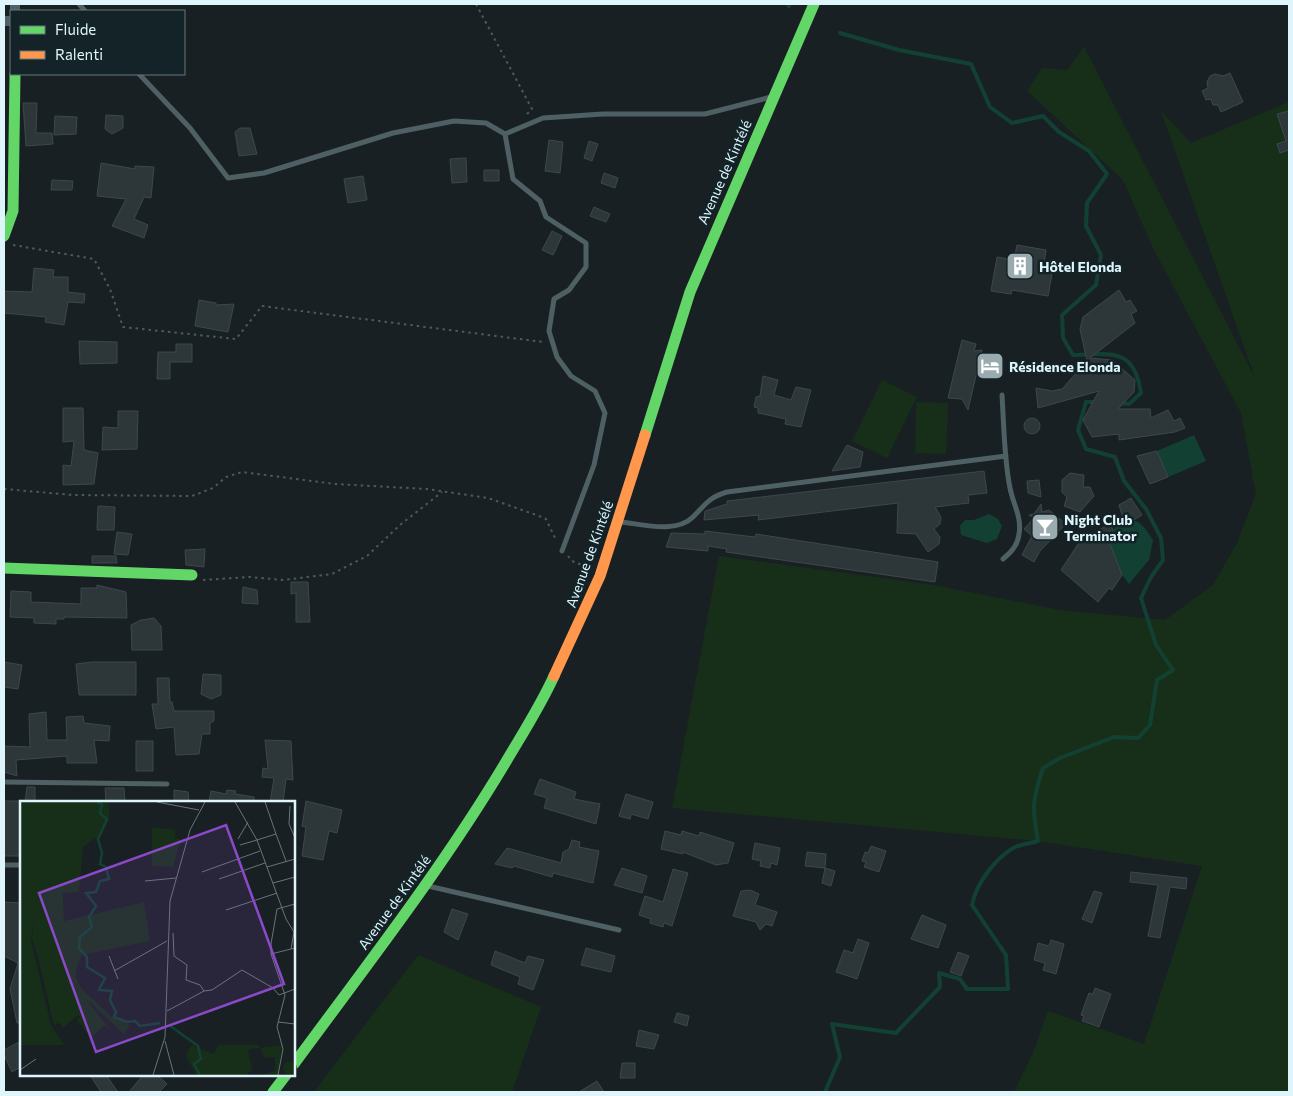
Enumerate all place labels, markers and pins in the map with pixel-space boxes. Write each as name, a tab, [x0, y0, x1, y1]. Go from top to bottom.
building icon: Hôtel Elonda	[1005, 251, 1035, 281]
place label: Hôtel Elonda	[1039, 258, 1122, 275]
hotel icon: Résidence Elonda	[975, 351, 1005, 381]
place label: Résidence Elonda	[1009, 358, 1121, 375]
place label: Night Club Terminator	[1064, 511, 1137, 544]
bar icon: Night Club Terminator	[1030, 512, 1060, 542]

